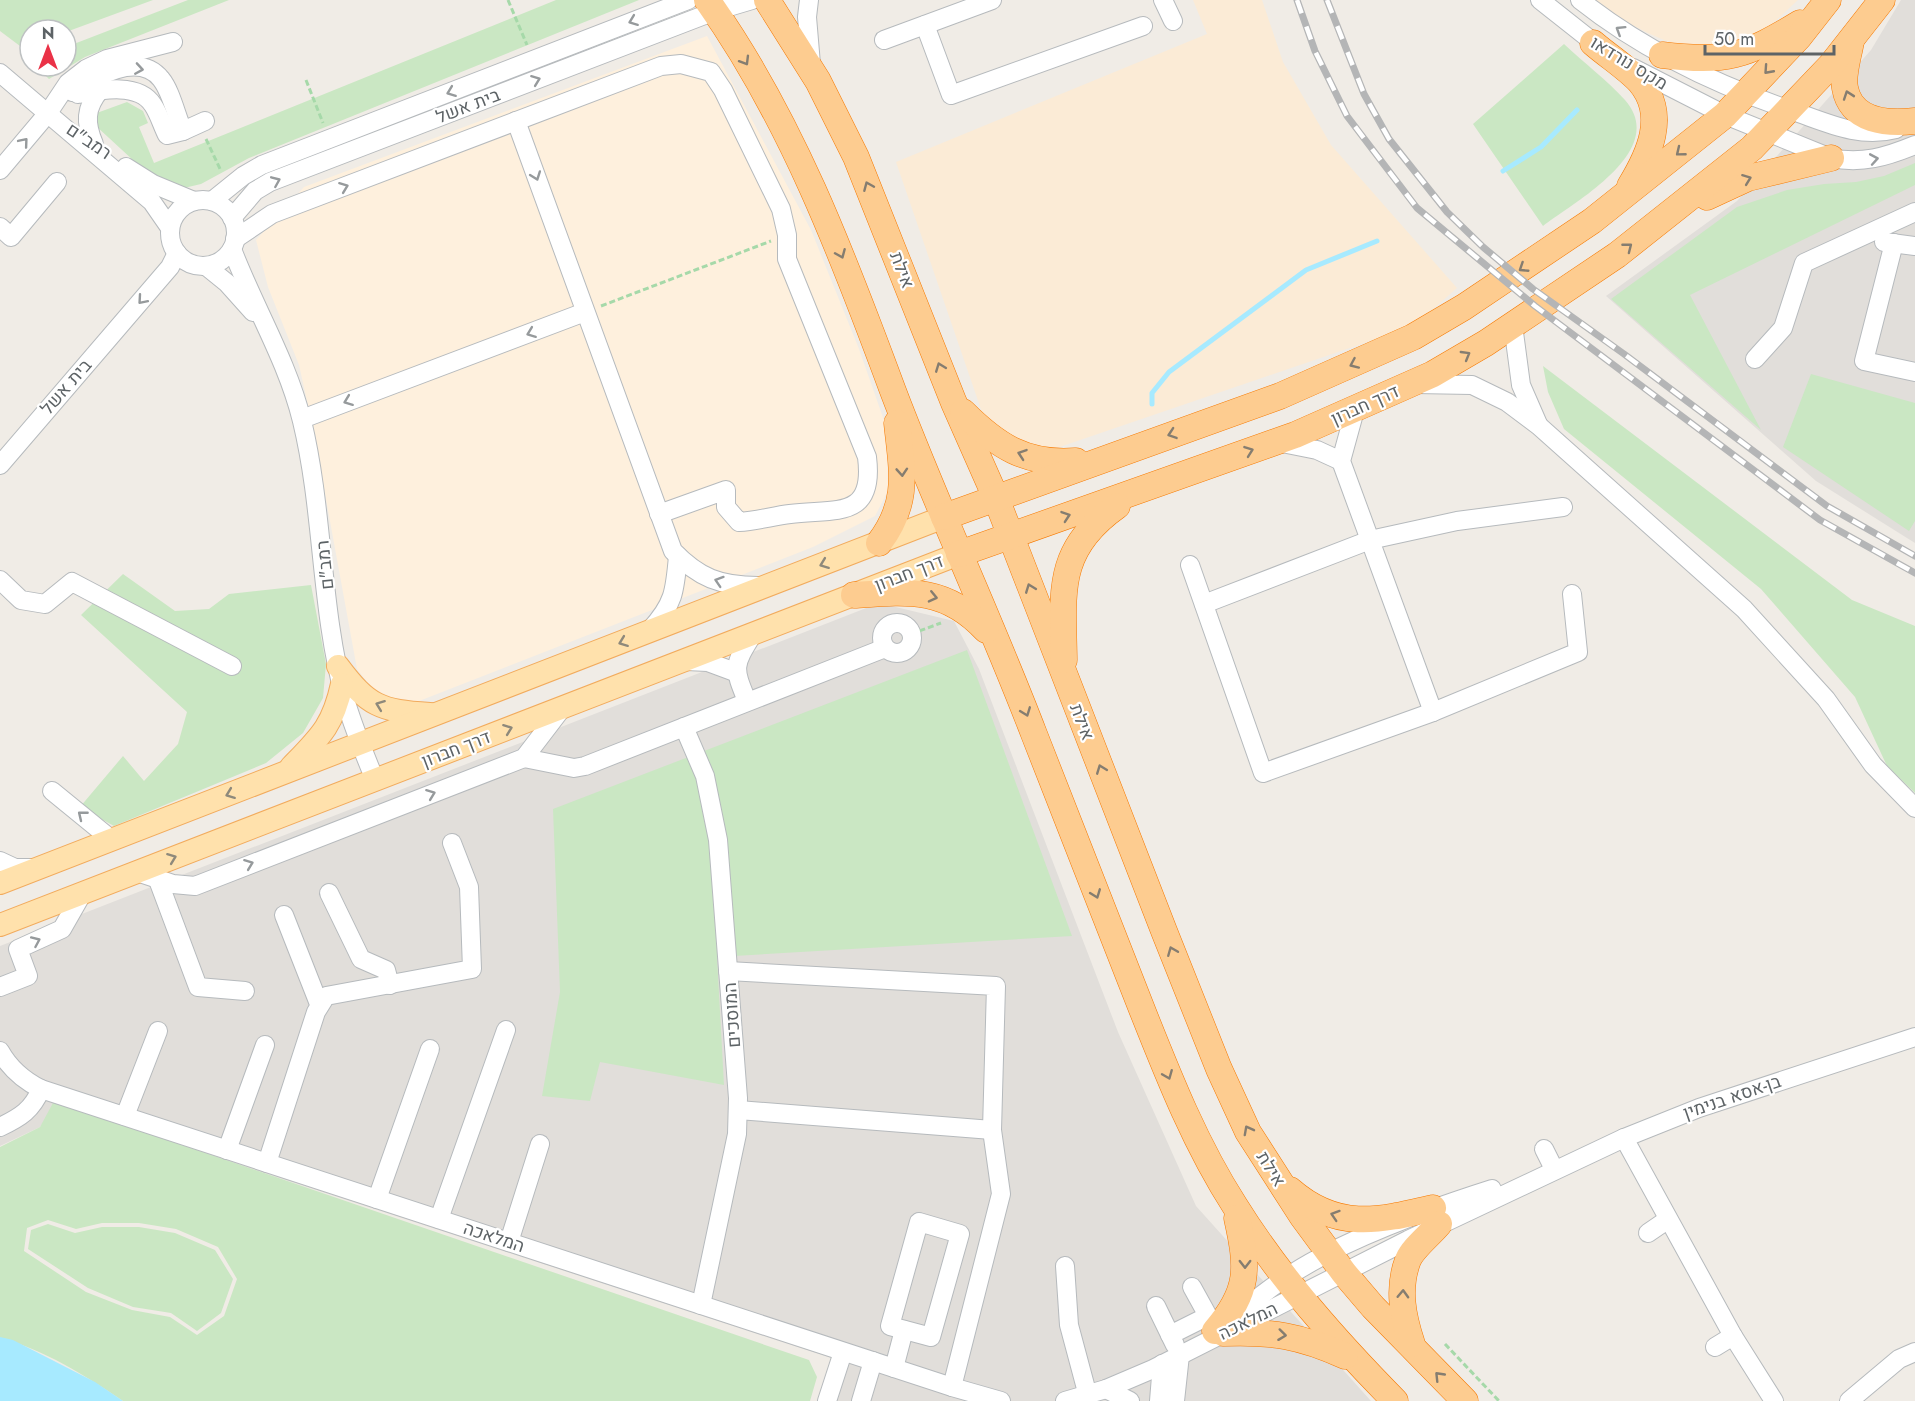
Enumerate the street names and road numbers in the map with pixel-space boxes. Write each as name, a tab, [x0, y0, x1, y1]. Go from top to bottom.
street label: מקס נורדאו	[1585, 30, 1673, 96]
street label: בית אשל	[432, 82, 504, 130]
street label: רמב"ם	[61, 116, 117, 166]
street label: אילת	[883, 248, 921, 292]
street label: בית אשל	[34, 353, 98, 421]
street label: דרך חברון	[1327, 378, 1403, 432]
street label: רמב"ם	[309, 539, 341, 591]
street label: דרך חברון	[871, 548, 947, 598]
street label: אילת	[1063, 700, 1101, 744]
street label: דרך חברון	[418, 724, 494, 774]
street label: המוסכים	[717, 982, 747, 1048]
street label: בן-אסא בנימין	[1680, 1068, 1785, 1126]
street label: אילת	[1250, 1146, 1292, 1192]
street label: המלאכה	[460, 1215, 528, 1259]
street label: המלאכה	[1214, 1295, 1282, 1347]

